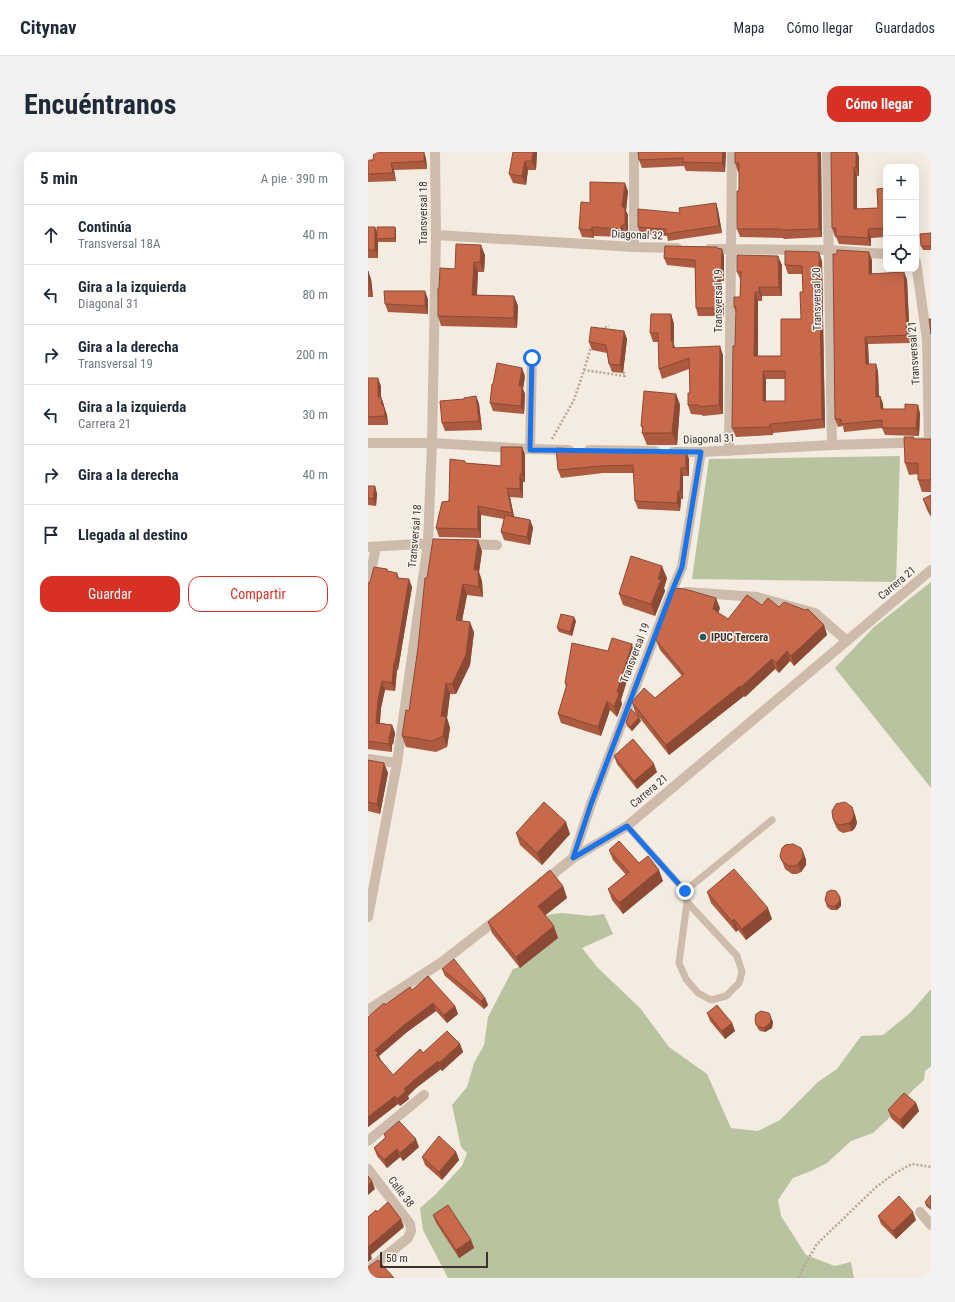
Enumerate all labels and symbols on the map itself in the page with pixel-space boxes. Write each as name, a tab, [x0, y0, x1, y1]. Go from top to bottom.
street label: Transversal 18	[417, 181, 430, 245]
street label: Diagonal 32	[611, 228, 663, 242]
street label: Transversal 20	[810, 267, 824, 331]
street label: Transversal 19	[712, 269, 725, 333]
street label: Transversal 21	[905, 321, 923, 385]
route start	[523, 349, 541, 367]
street label: Diagonal 31	[683, 432, 735, 446]
street label: Transversal 18	[406, 504, 424, 568]
street label: Carrera 21	[876, 564, 918, 602]
street label: Transversal 19	[618, 621, 652, 685]
place label: IPUC Tercera	[711, 631, 768, 644]
marker: IPUC Tercera	[698, 632, 708, 642]
street label: Carrera 21	[628, 772, 670, 810]
route end	[676, 882, 694, 900]
street label: Calle 38	[385, 1174, 417, 1210]
scale bar	[380, 1250, 488, 1269]

